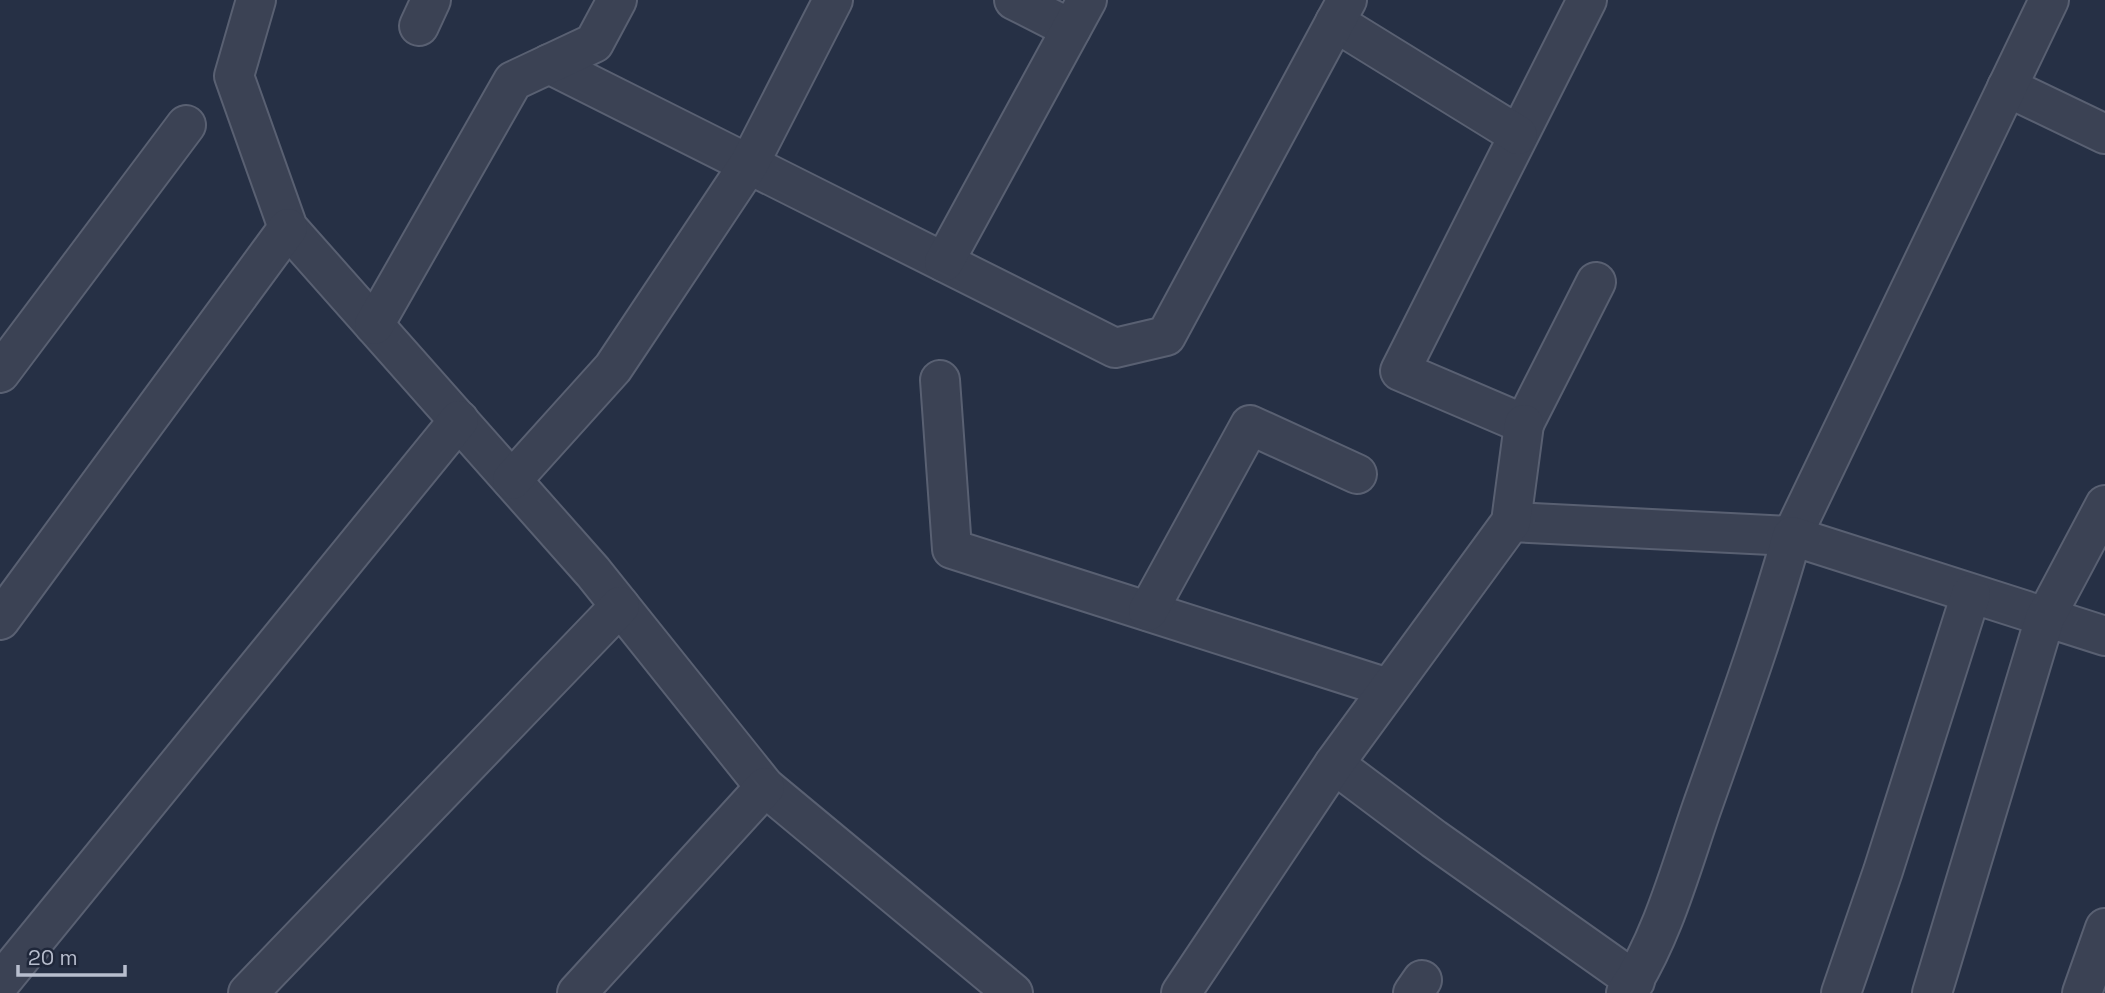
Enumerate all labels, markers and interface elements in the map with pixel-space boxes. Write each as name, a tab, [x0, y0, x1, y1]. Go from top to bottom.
scale bar	[18, 934, 124, 978]
text: 20 m	[28, 944, 78, 971]

